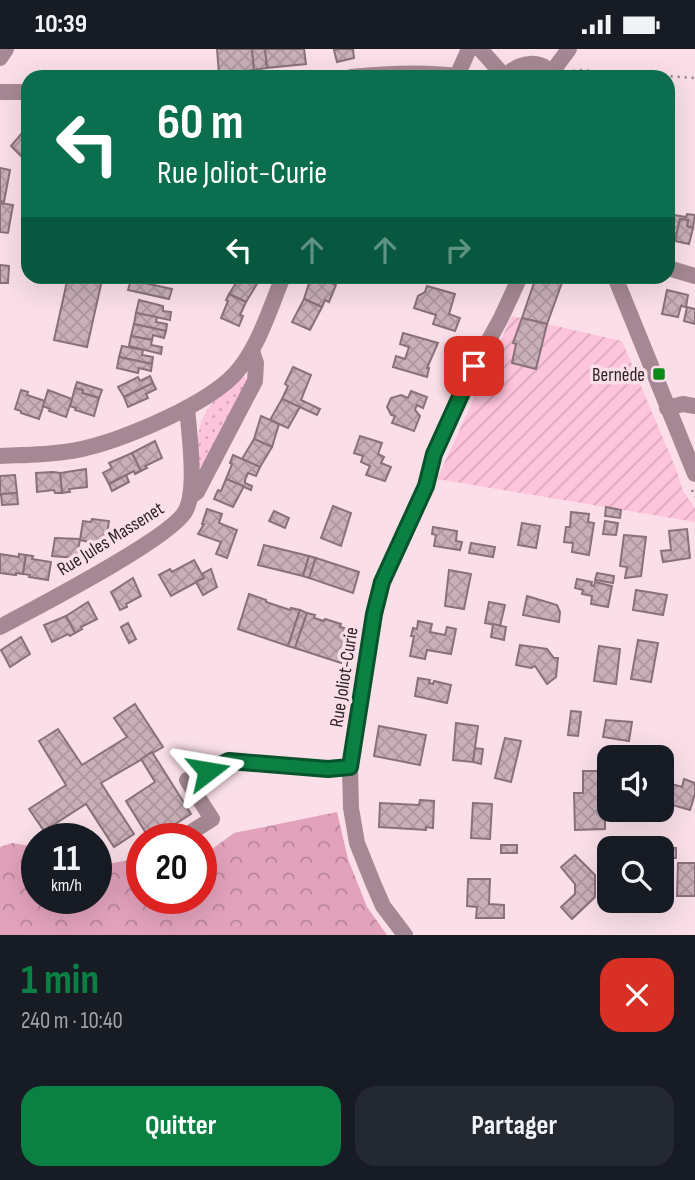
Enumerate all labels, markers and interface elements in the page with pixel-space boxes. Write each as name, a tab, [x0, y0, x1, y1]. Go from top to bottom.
text: 10:39	[35, 9, 87, 40]
text: 60 m	[157, 94, 244, 153]
icon: left	[42, 98, 133, 189]
text: Rue Joliot-Curie	[157, 154, 327, 193]
icon: left	[220, 231, 258, 269]
icon: ahead	[293, 231, 331, 269]
icon: ahead	[366, 231, 404, 269]
icon: right	[439, 231, 477, 269]
pin	[444, 336, 504, 396]
icon: arrive	[455, 347, 493, 385]
place label: Bernède	[592, 364, 645, 387]
marker: Bernède	[651, 366, 667, 382]
street label: Rue Jules Massenet	[53, 497, 169, 581]
street label: Rue Joliot-Curie	[325, 626, 364, 729]
position arrow	[171, 734, 245, 808]
map controls	[597, 745, 674, 913]
button: sound	[597, 745, 674, 822]
speed limit sign: 20	[126, 823, 217, 914]
button: search	[597, 836, 674, 913]
text: 11	[53, 838, 80, 881]
text: km/h	[51, 875, 82, 896]
text: 1 min	[21, 955, 99, 1006]
button: close	[600, 958, 674, 1032]
text: 240 m · 10:40	[21, 1007, 123, 1035]
button: Quitter	[21, 1086, 341, 1166]
button: Partager	[355, 1086, 674, 1166]

